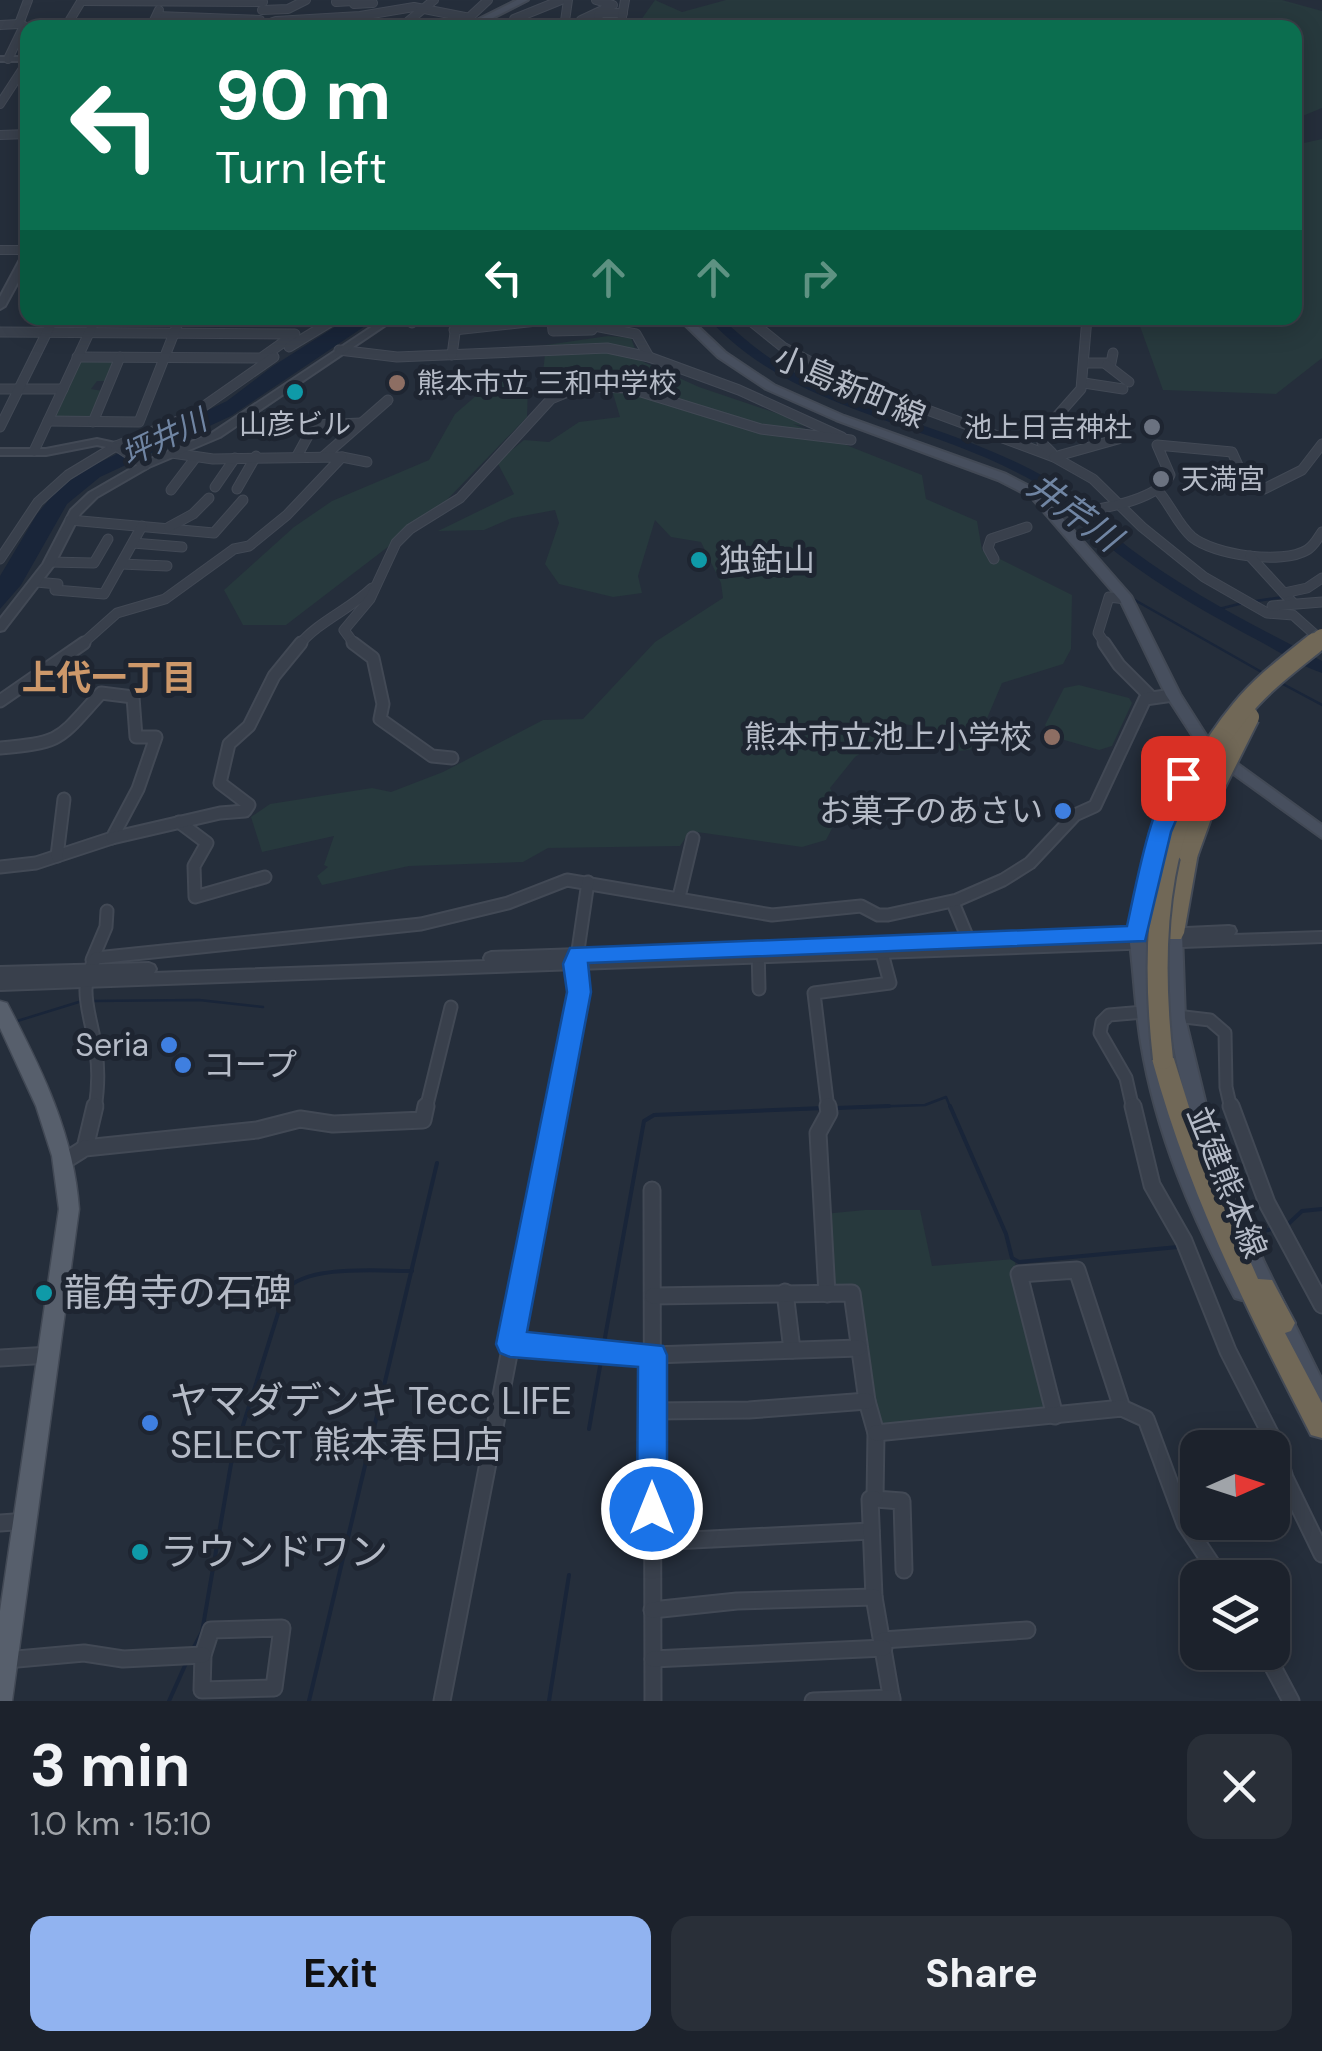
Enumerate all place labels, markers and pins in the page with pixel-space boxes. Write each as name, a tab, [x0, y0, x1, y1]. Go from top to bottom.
place label: 熊本市立 三和中学校	[417, 365, 676, 402]
marker: 熊本市立 三和中学校	[386, 372, 408, 394]
marker: 山彦ビル	[284, 381, 306, 403]
place label: 山彦ビル	[239, 406, 351, 443]
place label: 池上日吉神社	[964, 409, 1132, 446]
marker: 池上日吉神社	[1141, 416, 1163, 438]
place label: 天満宮	[1181, 461, 1265, 498]
marker: 天満宮	[1150, 468, 1172, 490]
place label: 独鈷山	[719, 539, 815, 581]
marker: 独鈷山	[688, 549, 710, 571]
place label: 熊本市立池上小学校	[744, 716, 1032, 758]
marker: 熊本市立池上小学校	[1041, 726, 1063, 748]
pin	[1141, 736, 1226, 821]
place label: お菓子のあさい	[819, 790, 1043, 832]
marker: お菓子のあさい	[1052, 800, 1074, 822]
place label: Seria	[75, 1024, 149, 1066]
marker: Seria	[158, 1034, 180, 1056]
place label: コープ	[203, 1044, 297, 1086]
marker: コープ	[172, 1054, 194, 1076]
place label: 龍角寺の石碑	[64, 1268, 292, 1318]
marker: 龍角寺の石碑	[33, 1282, 55, 1304]
place label: ヤマダデンキ Tecc LIFE SELECT 熊本春日店	[170, 1376, 572, 1470]
marker: ヤマダデンキ Tecc LIFE SELECT 熊本春日店	[139, 1412, 161, 1434]
place label: ラウンドワン	[160, 1527, 388, 1577]
marker: ラウンドワン	[129, 1541, 151, 1563]

